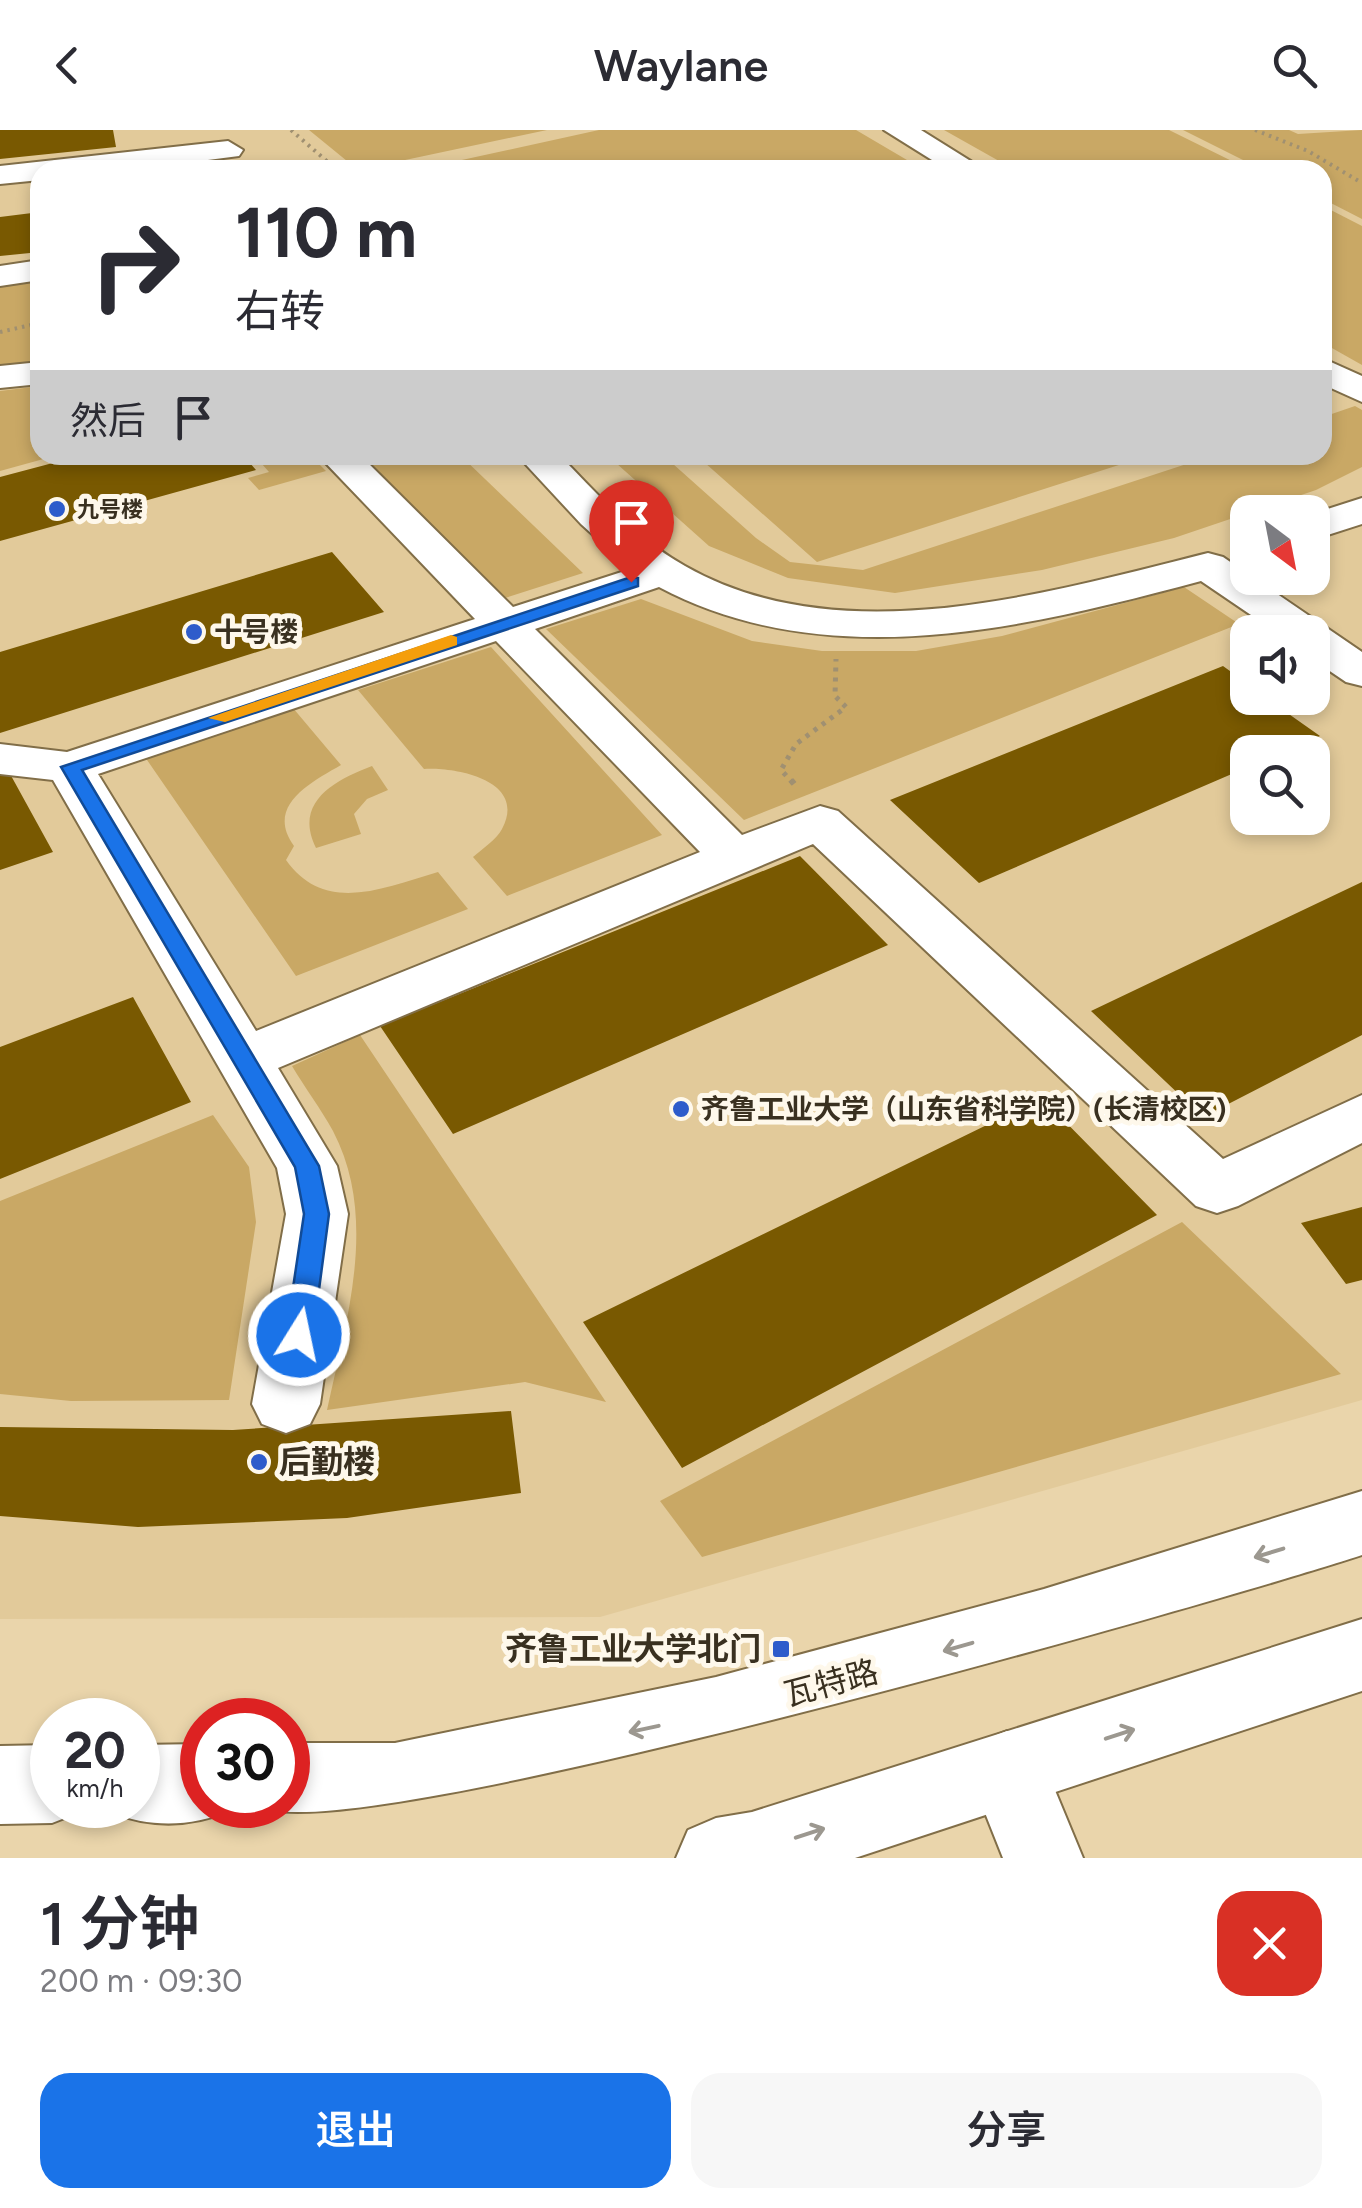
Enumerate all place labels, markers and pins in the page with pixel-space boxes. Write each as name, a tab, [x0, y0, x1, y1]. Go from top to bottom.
pin	[589, 480, 674, 583]
place label: 九号楼	[77, 496, 143, 523]
marker: 九号楼	[46, 498, 68, 520]
place label: 十号楼	[214, 615, 298, 649]
marker: 十号楼	[183, 621, 205, 643]
place label: 齐鲁工业大学（山东省科学院）(长清校区)	[701, 1092, 1226, 1126]
marker: 齐鲁工业大学（山东省科学院）(长清校区)	[670, 1098, 692, 1120]
place label: 后勤楼	[279, 1443, 375, 1481]
marker: 后勤楼	[248, 1451, 270, 1473]
place label: 齐鲁工业大学北门	[505, 1630, 761, 1668]
marker: 齐鲁工业大学北门	[770, 1638, 792, 1660]

